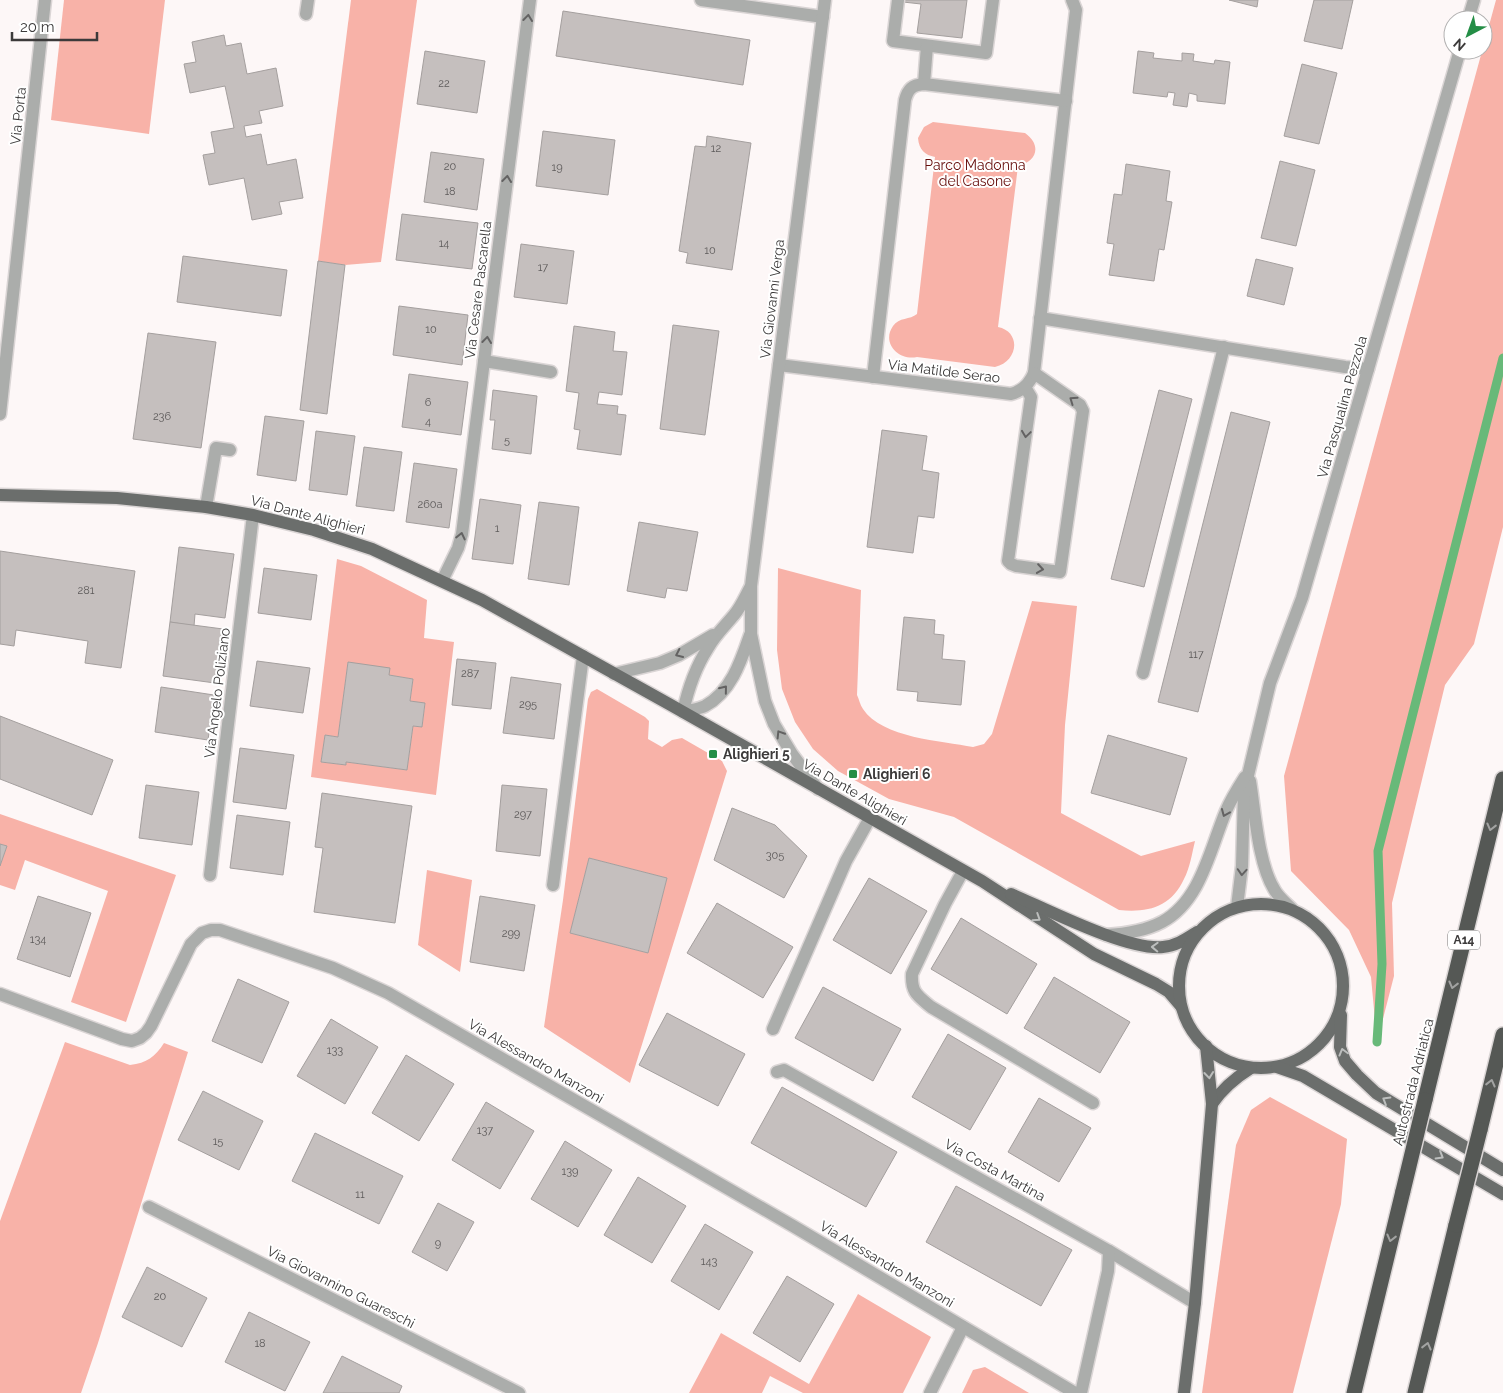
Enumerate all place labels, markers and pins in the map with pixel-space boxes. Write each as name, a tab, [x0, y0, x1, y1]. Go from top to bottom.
place label: Alighieri 5	[723, 746, 790, 762]
marker: Alighieri 5	[707, 748, 719, 760]
place label: Alighieri 6	[863, 766, 931, 782]
marker: Alighieri 6	[847, 768, 859, 780]

